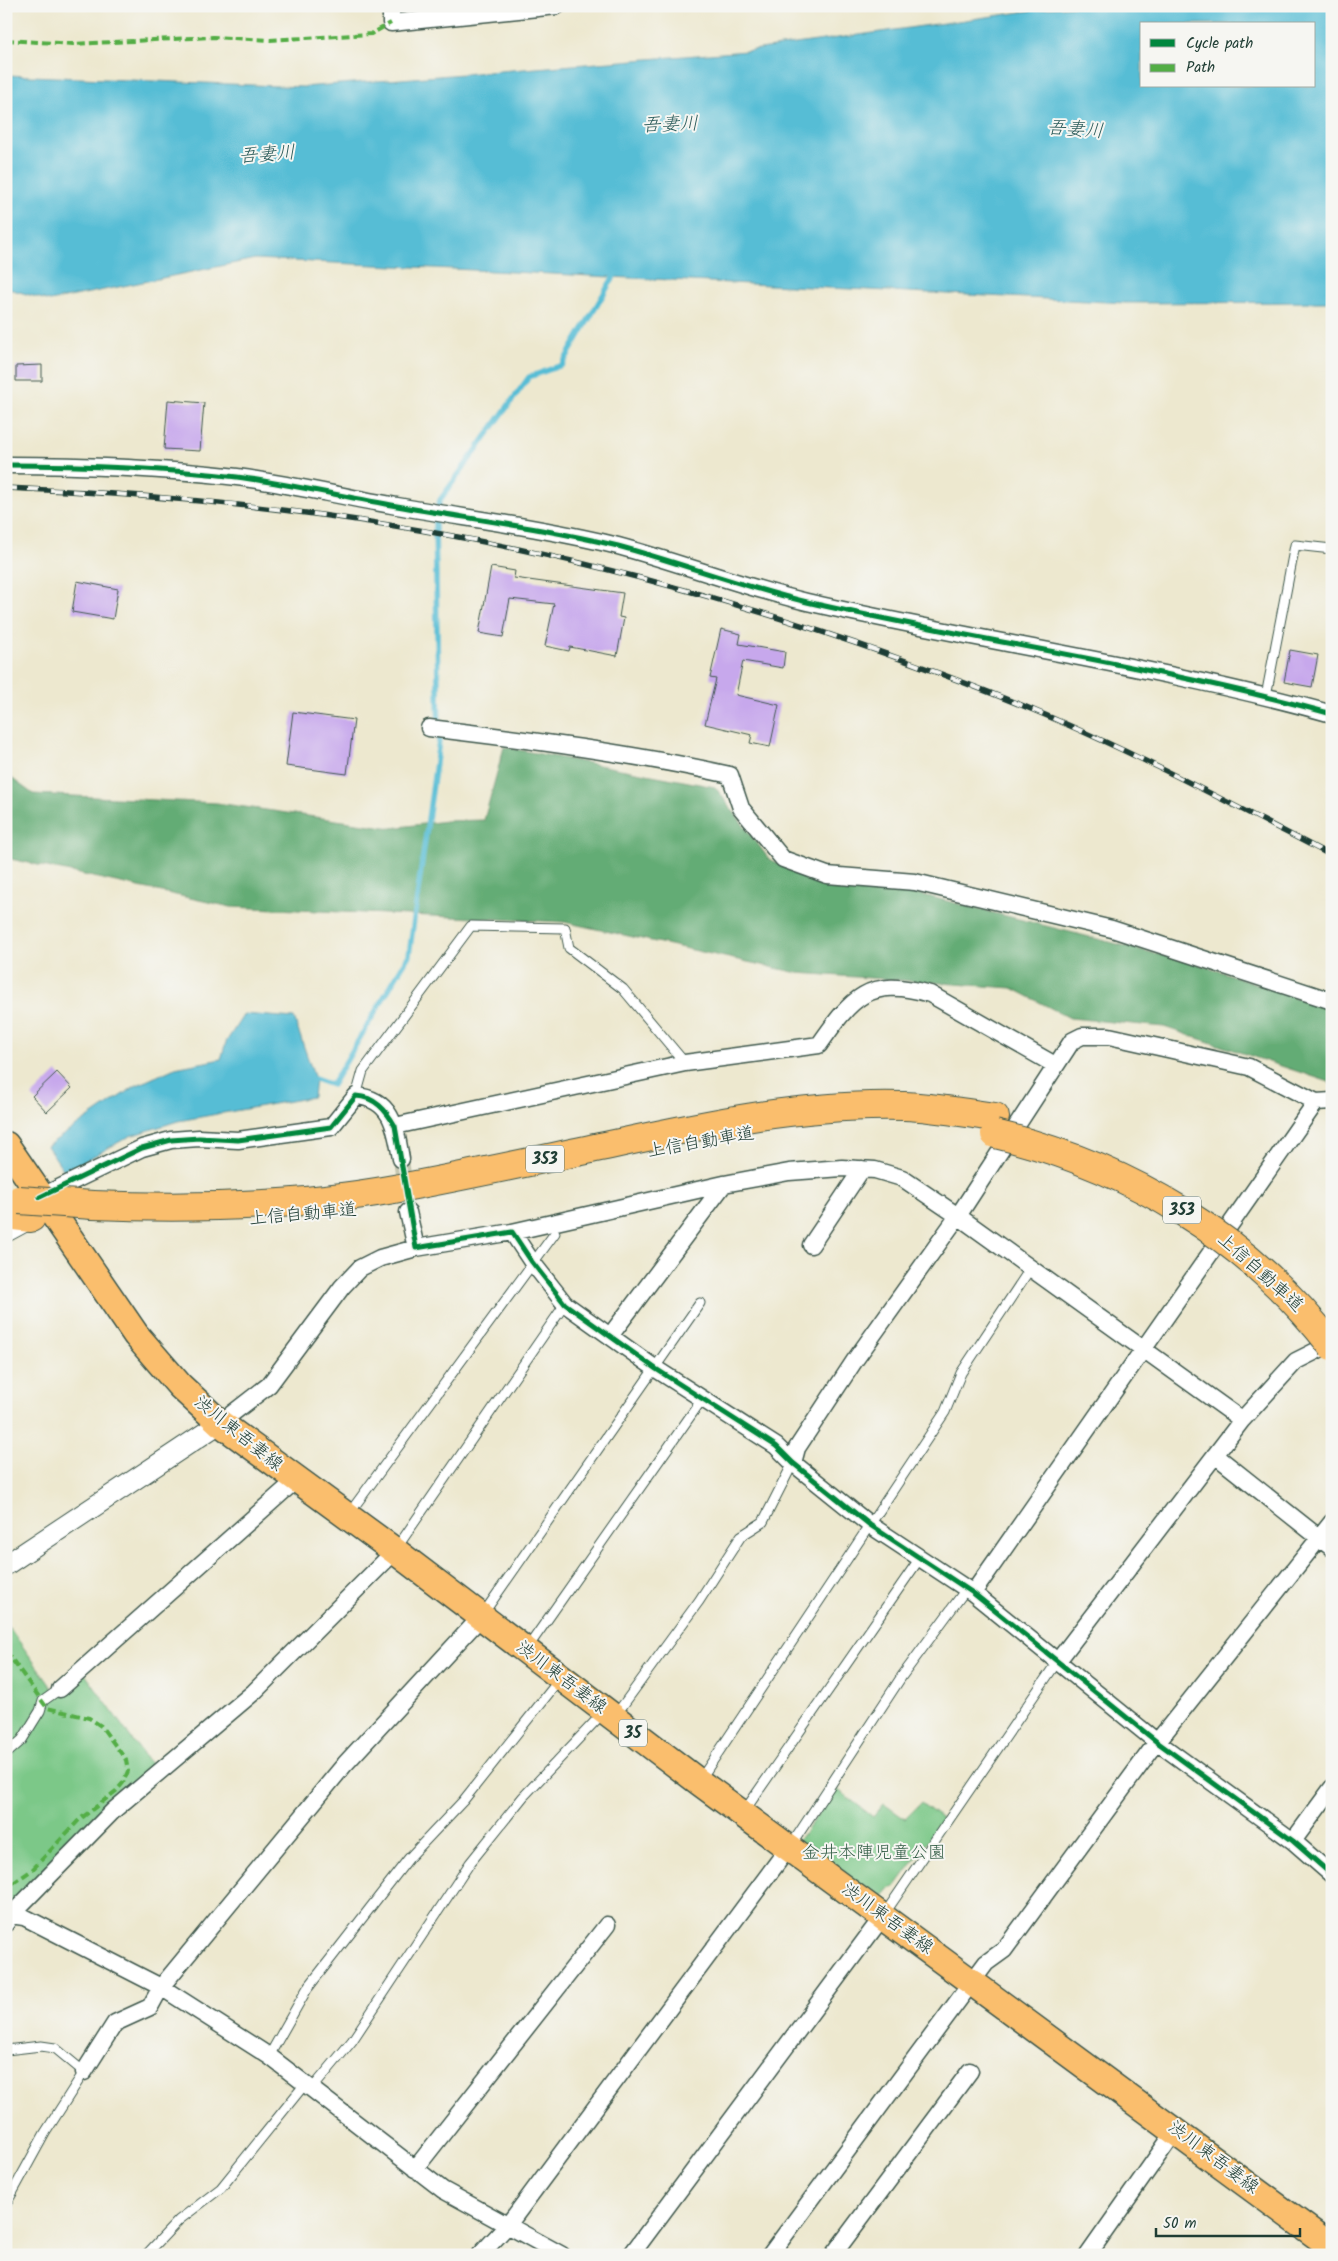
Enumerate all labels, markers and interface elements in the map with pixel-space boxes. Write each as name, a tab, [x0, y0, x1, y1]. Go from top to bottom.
legend	[1140, 22, 1316, 88]
text: Cycle path	[1186, 32, 1253, 56]
text: Path	[1186, 56, 1215, 80]
water label: 吾妻川	[641, 109, 699, 141]
water label: 吾妻川	[1046, 113, 1104, 147]
water label: 吾妻川	[238, 138, 296, 172]
street label: 上信自動車道	[645, 1119, 757, 1167]
road number: 353	[526, 1146, 564, 1172]
street label: 上信自動車道	[248, 1196, 358, 1234]
road number: 353	[1163, 1196, 1201, 1224]
street label: 上信自動車道	[1210, 1226, 1310, 1320]
street label: 渋川東吾妻線	[187, 1389, 289, 1479]
street label: 渋川東吾妻線	[509, 1634, 613, 1722]
road number: 35	[619, 1720, 647, 1746]
park label: 金井本陣児童公園	[802, 1839, 946, 1868]
street label: 渋川東吾妻線	[835, 1876, 939, 1962]
street label: 渋川東吾妻線	[1161, 2114, 1265, 2202]
scale bar	[1156, 2206, 1299, 2238]
text: 50 m	[1163, 2212, 1197, 2236]

